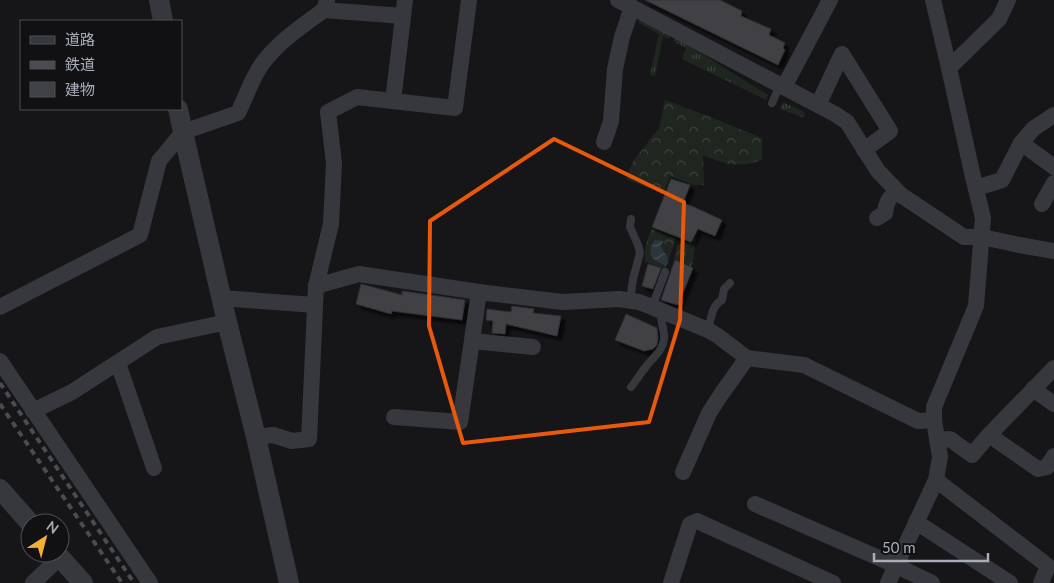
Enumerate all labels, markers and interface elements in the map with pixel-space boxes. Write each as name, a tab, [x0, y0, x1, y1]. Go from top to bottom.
legend	[20, 20, 182, 110]
text: 道路	[65, 30, 95, 48]
text: 鉄道	[65, 55, 95, 73]
text: 建物	[65, 80, 95, 98]
north arrow	[20, 513, 70, 563]
text: N	[44, 517, 62, 537]
scale bar	[874, 530, 988, 562]
text: 50 m	[882, 538, 916, 556]

